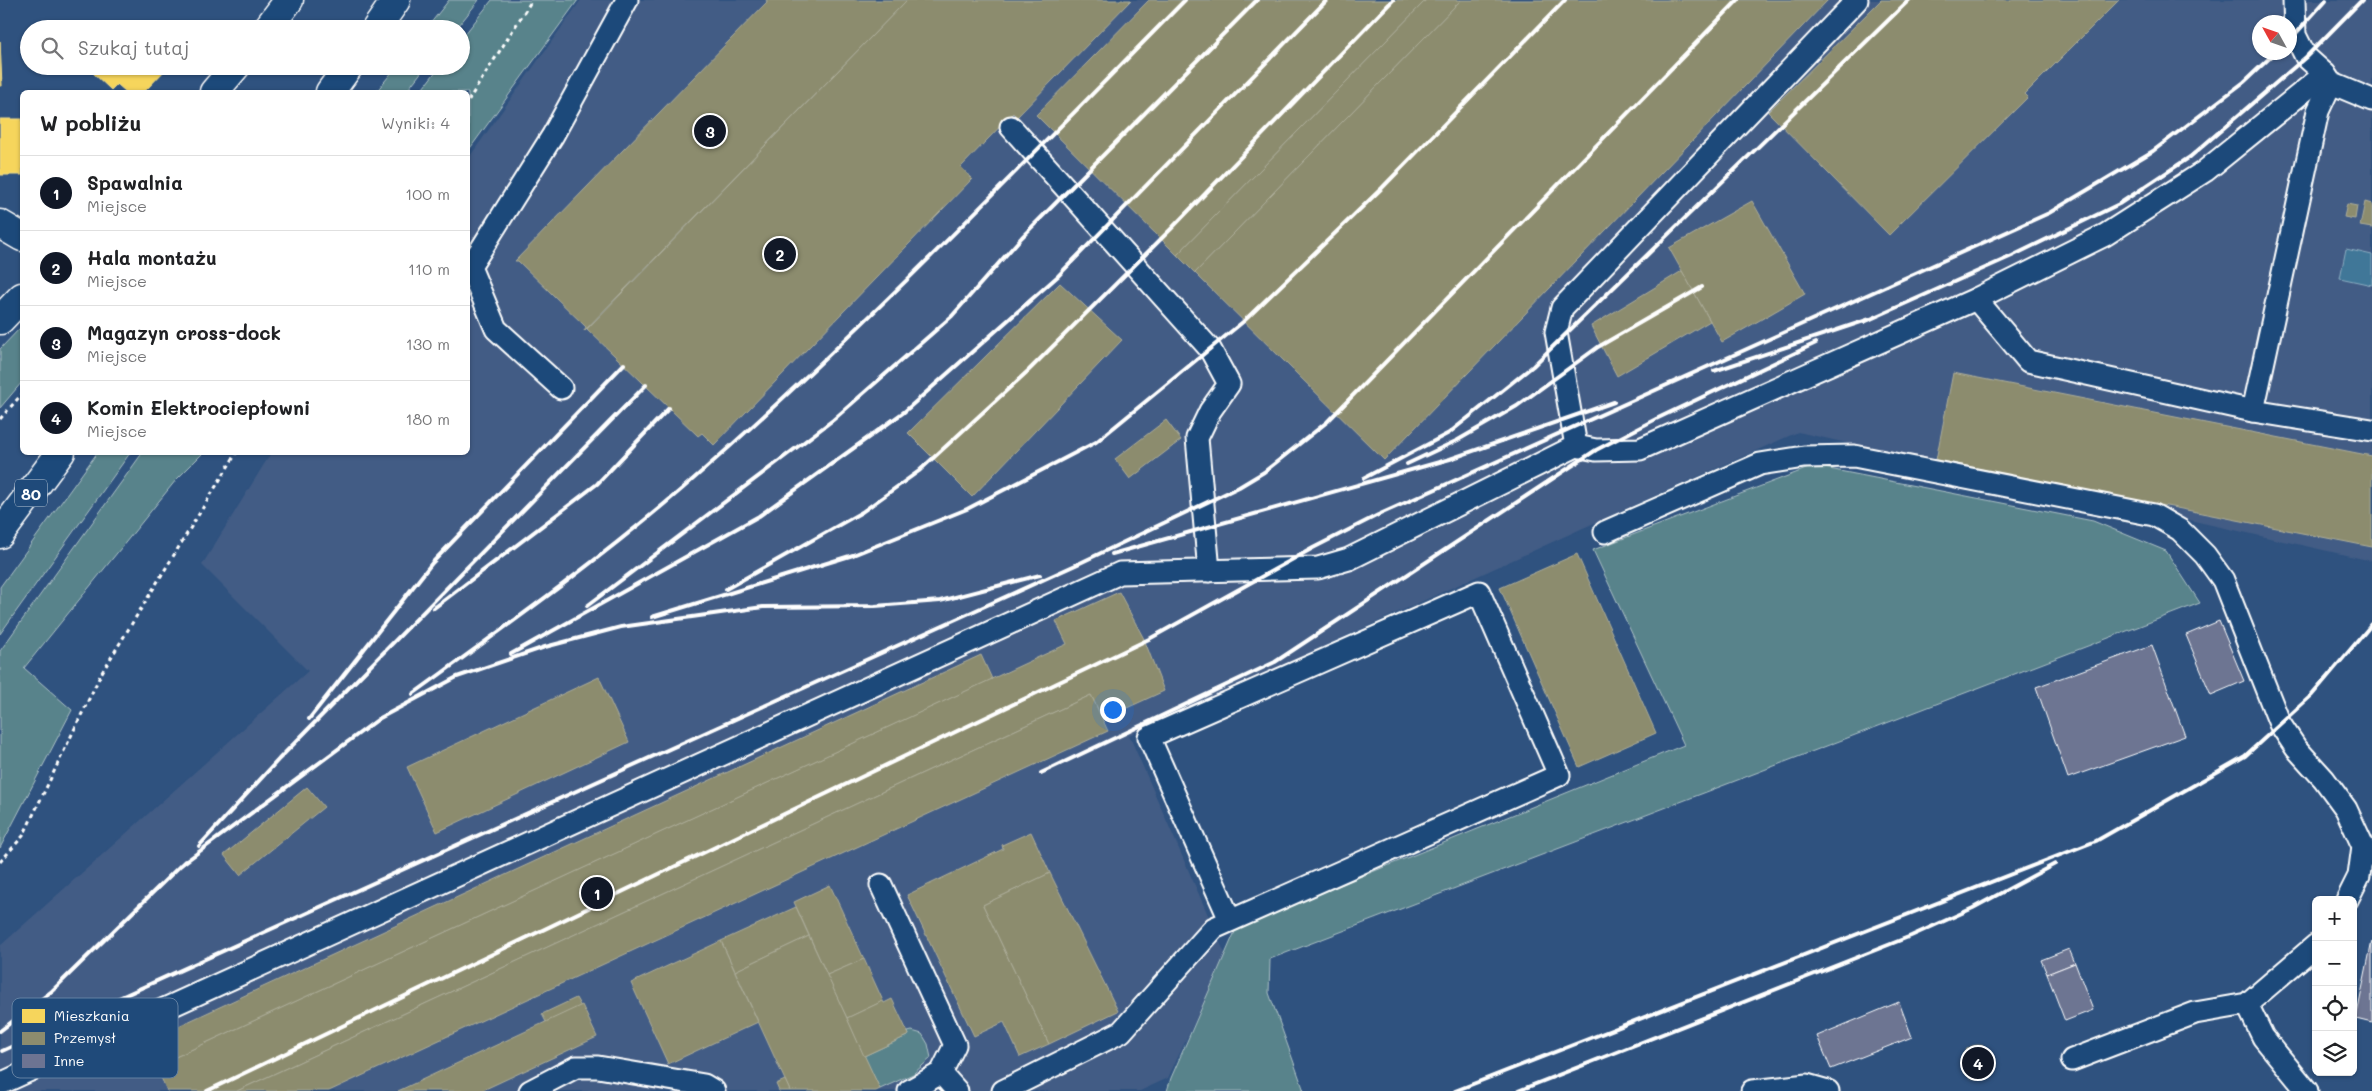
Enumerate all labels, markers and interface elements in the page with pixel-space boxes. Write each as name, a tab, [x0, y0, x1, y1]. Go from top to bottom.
north arrow	[2252, 15, 2297, 60]
search box	[20, 20, 470, 75]
icon: search	[38, 34, 66, 62]
text: Szukaj tutaj	[78, 35, 189, 60]
text: W pobliżu	[40, 109, 141, 136]
text: Wyniki: 4	[381, 112, 450, 133]
pin: 3	[694, 112, 726, 150]
text: Spawalnia	[87, 170, 183, 195]
text: 1	[52, 183, 60, 204]
text: 100 m	[405, 183, 450, 204]
text: Miejsce	[87, 195, 147, 216]
pin: 2	[764, 235, 796, 273]
text: Hala montażu	[87, 245, 217, 270]
text: 2	[52, 258, 60, 279]
text: 110 m	[408, 258, 450, 279]
text: Miejsce	[87, 270, 147, 291]
text: Magazyn cross-dock	[87, 320, 281, 345]
text: 3	[51, 333, 61, 354]
text: 130 m	[406, 333, 450, 354]
text: Miejsce	[87, 345, 147, 366]
text: Komin Elektrociepłowni	[87, 395, 310, 420]
text: 4	[51, 408, 61, 429]
text: 180 m	[405, 408, 450, 429]
text: Miejsce	[87, 420, 147, 441]
road number: 80	[15, 479, 47, 506]
your location	[1100, 697, 1126, 723]
pin: 1	[581, 874, 613, 912]
map controls	[2312, 896, 2357, 1076]
button: +	[2312, 896, 2357, 941]
button: −	[2312, 941, 2357, 986]
button: locate	[2312, 986, 2357, 1031]
legend	[12, 998, 178, 1078]
text: Mieszkania	[54, 1006, 130, 1025]
text: Przemysł	[54, 1028, 116, 1047]
button: layers	[2312, 1031, 2357, 1076]
pin: 4	[1962, 1044, 1994, 1082]
text: Inne	[54, 1051, 84, 1070]

